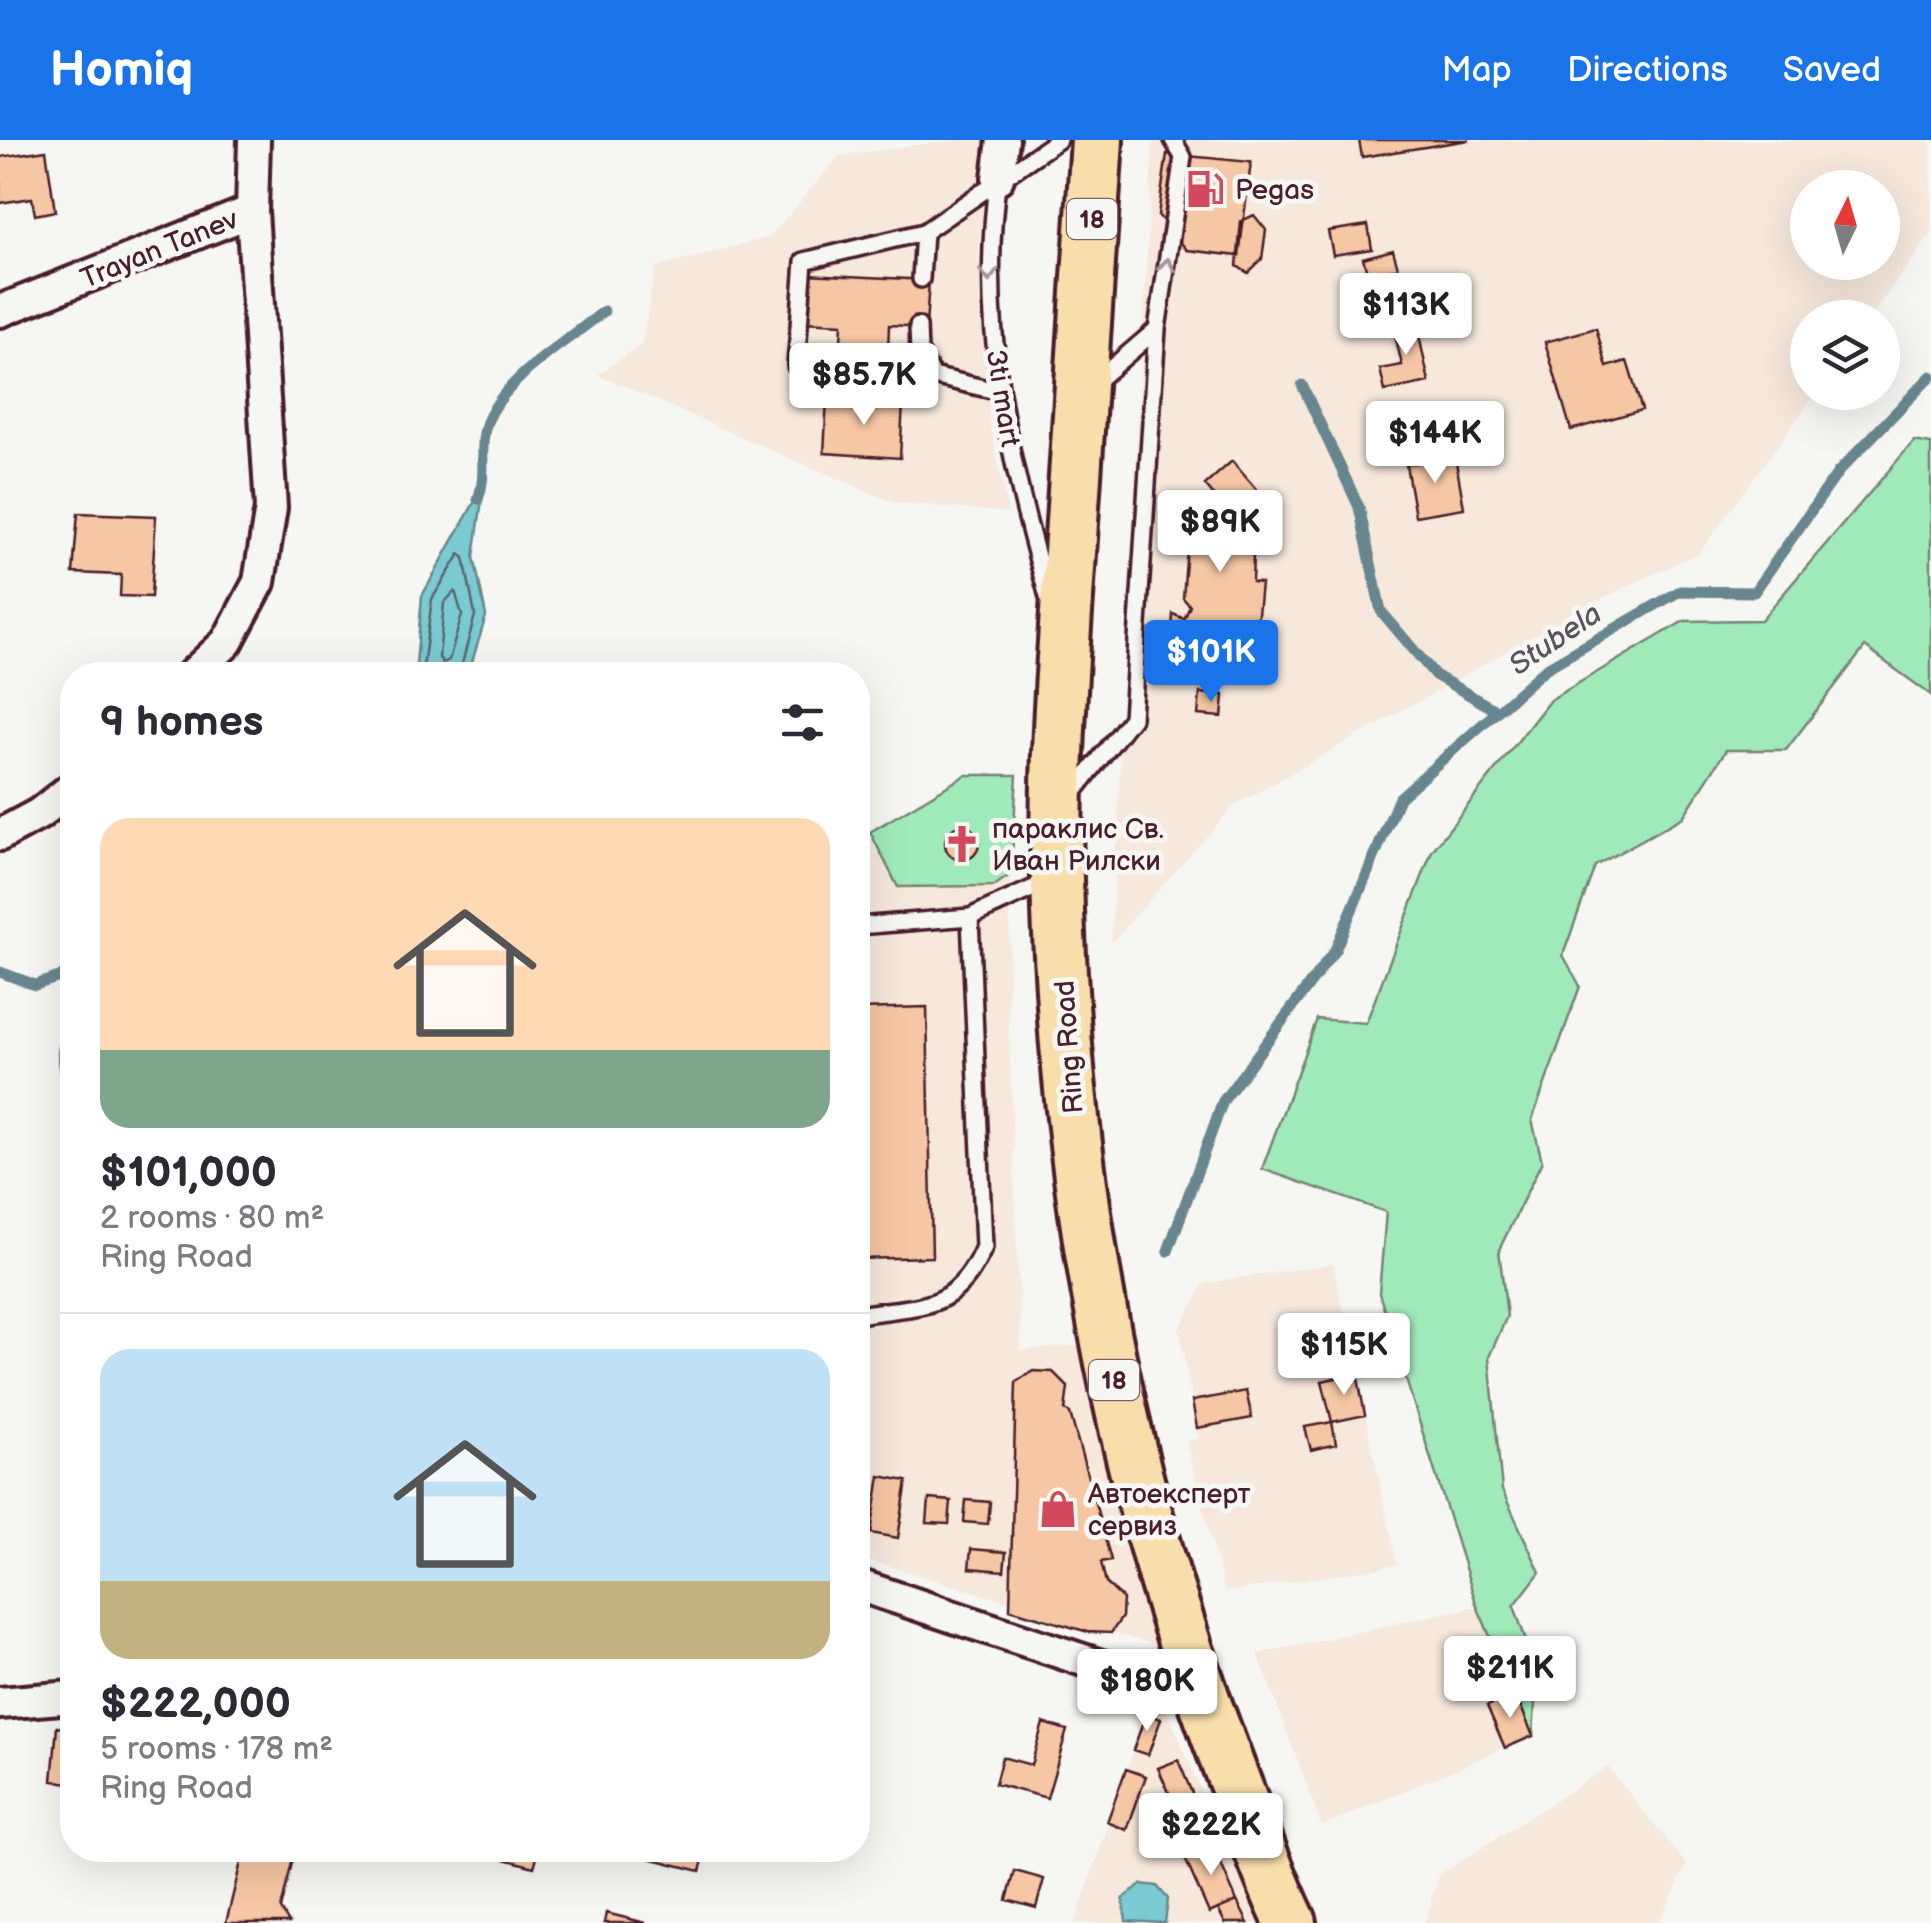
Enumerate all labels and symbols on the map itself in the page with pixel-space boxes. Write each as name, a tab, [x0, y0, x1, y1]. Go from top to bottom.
fuel station icon: Pegas	[1184, 168, 1226, 210]
north arrow	[1790, 170, 1900, 280]
place label: Pegas	[1235, 174, 1314, 207]
road number: 18	[1067, 199, 1117, 239]
street label: Trayan Tanev	[76, 203, 243, 296]
one-way arrow	[1156, 256, 1177, 273]
one-way arrow	[978, 267, 999, 283]
pin: $113K	[1336, 273, 1476, 358]
pin: $85.7K	[783, 343, 945, 428]
street label: 3ti mart	[979, 347, 1027, 450]
pin: $144K	[1365, 401, 1505, 486]
pin: $89K	[1161, 490, 1279, 575]
water label: Stubela	[1503, 596, 1608, 684]
pin: $101K	[1141, 620, 1281, 705]
place label: параклис Св. Иван Рилски	[992, 813, 1164, 878]
church icon: параклис Св. Иван Рилски	[941, 823, 983, 865]
street label: Ring Road	[1048, 979, 1091, 1115]
pin: $115K	[1274, 1313, 1414, 1398]
road number: 18	[1089, 1360, 1139, 1400]
place label: Автоексперт сервиз	[1087, 1478, 1251, 1543]
shop icon: Автоексперт сервиз	[1037, 1488, 1079, 1530]
pin: $211K	[1440, 1636, 1580, 1721]
pin: $180K	[1077, 1649, 1217, 1734]
pin: $222K	[1141, 1793, 1281, 1878]

